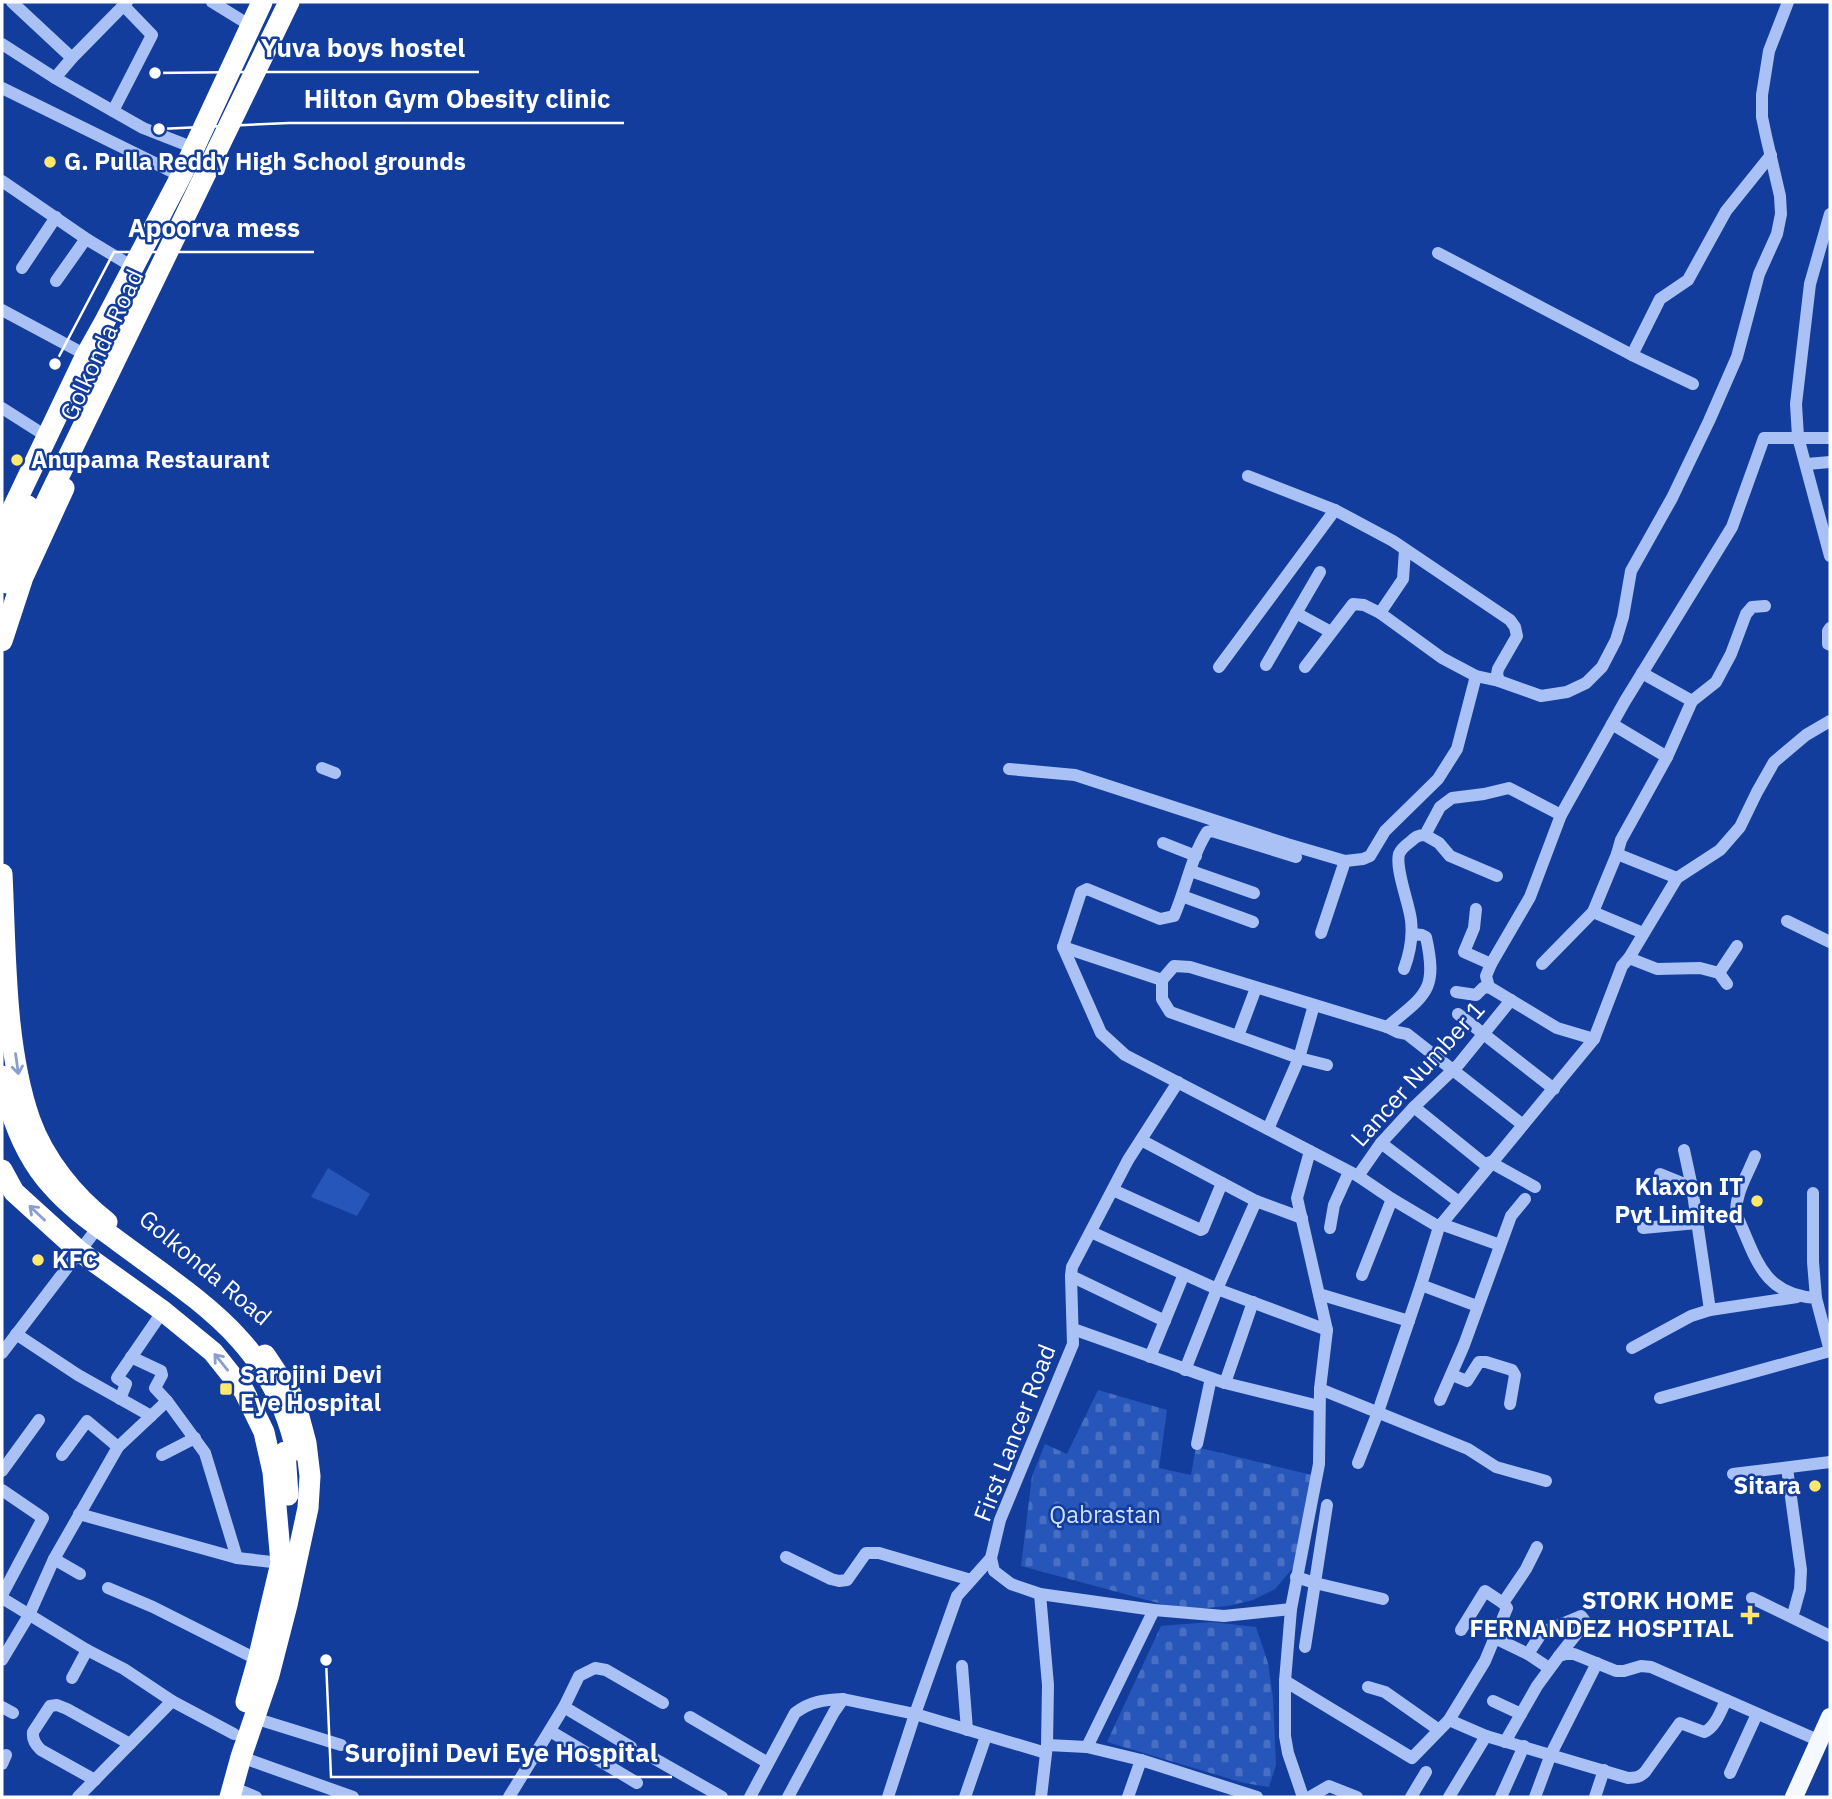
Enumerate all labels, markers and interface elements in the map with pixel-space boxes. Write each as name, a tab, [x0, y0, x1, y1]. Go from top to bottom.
callout: Yuva boys hostel	[247, 25, 479, 72]
text: Yuva boys hostel	[261, 30, 465, 64]
callout: Hilton Gym Obesity clinic	[289, 76, 624, 123]
text: Hilton Gym Obesity clinic	[304, 81, 610, 115]
place label: G. Pulla Reddy High School grounds	[64, 145, 466, 177]
marker: G. Pulla Reddy High School grounds	[42, 154, 58, 170]
callout: Apoorva mess	[114, 205, 314, 252]
text: Apoorva mess	[128, 210, 300, 244]
street label: Golkonda Road	[52, 264, 150, 425]
place label: Anupama Restaurant	[31, 443, 270, 475]
marker: Anupama Restaurant	[9, 452, 25, 468]
street label: Lancer Number 1	[1343, 994, 1491, 1153]
one-way arrow	[10, 1052, 23, 1075]
place label: Klaxon IT Pvt Limited	[1614, 1170, 1743, 1230]
marker: Klaxon IT Pvt Limited	[1749, 1193, 1765, 1209]
street label: Golkonda Road	[133, 1202, 279, 1332]
one-way arrow	[28, 1205, 46, 1221]
place label: KFC	[52, 1243, 98, 1275]
marker: KFC	[30, 1252, 46, 1268]
street label: First Lancer Road	[966, 1340, 1063, 1526]
one-way arrow	[213, 1353, 229, 1371]
place label: Sarojini Devi Eye Hospital	[240, 1358, 382, 1418]
marker: Sarojini Devi Eye Hospital	[218, 1381, 234, 1397]
place label: Sitara	[1733, 1469, 1801, 1501]
marker: Sitara	[1807, 1478, 1823, 1494]
park label: Qabrastan	[1049, 1498, 1161, 1530]
place label: STORK HOME FERNANDEZ HOSPITAL	[1469, 1584, 1734, 1644]
marker: STORK HOME FERNANDEZ HOSPITAL	[1740, 1605, 1760, 1625]
callout: Surojini Devi Eye Hospital	[331, 1730, 672, 1777]
text: Surojini Devi Eye Hospital	[344, 1735, 658, 1769]

